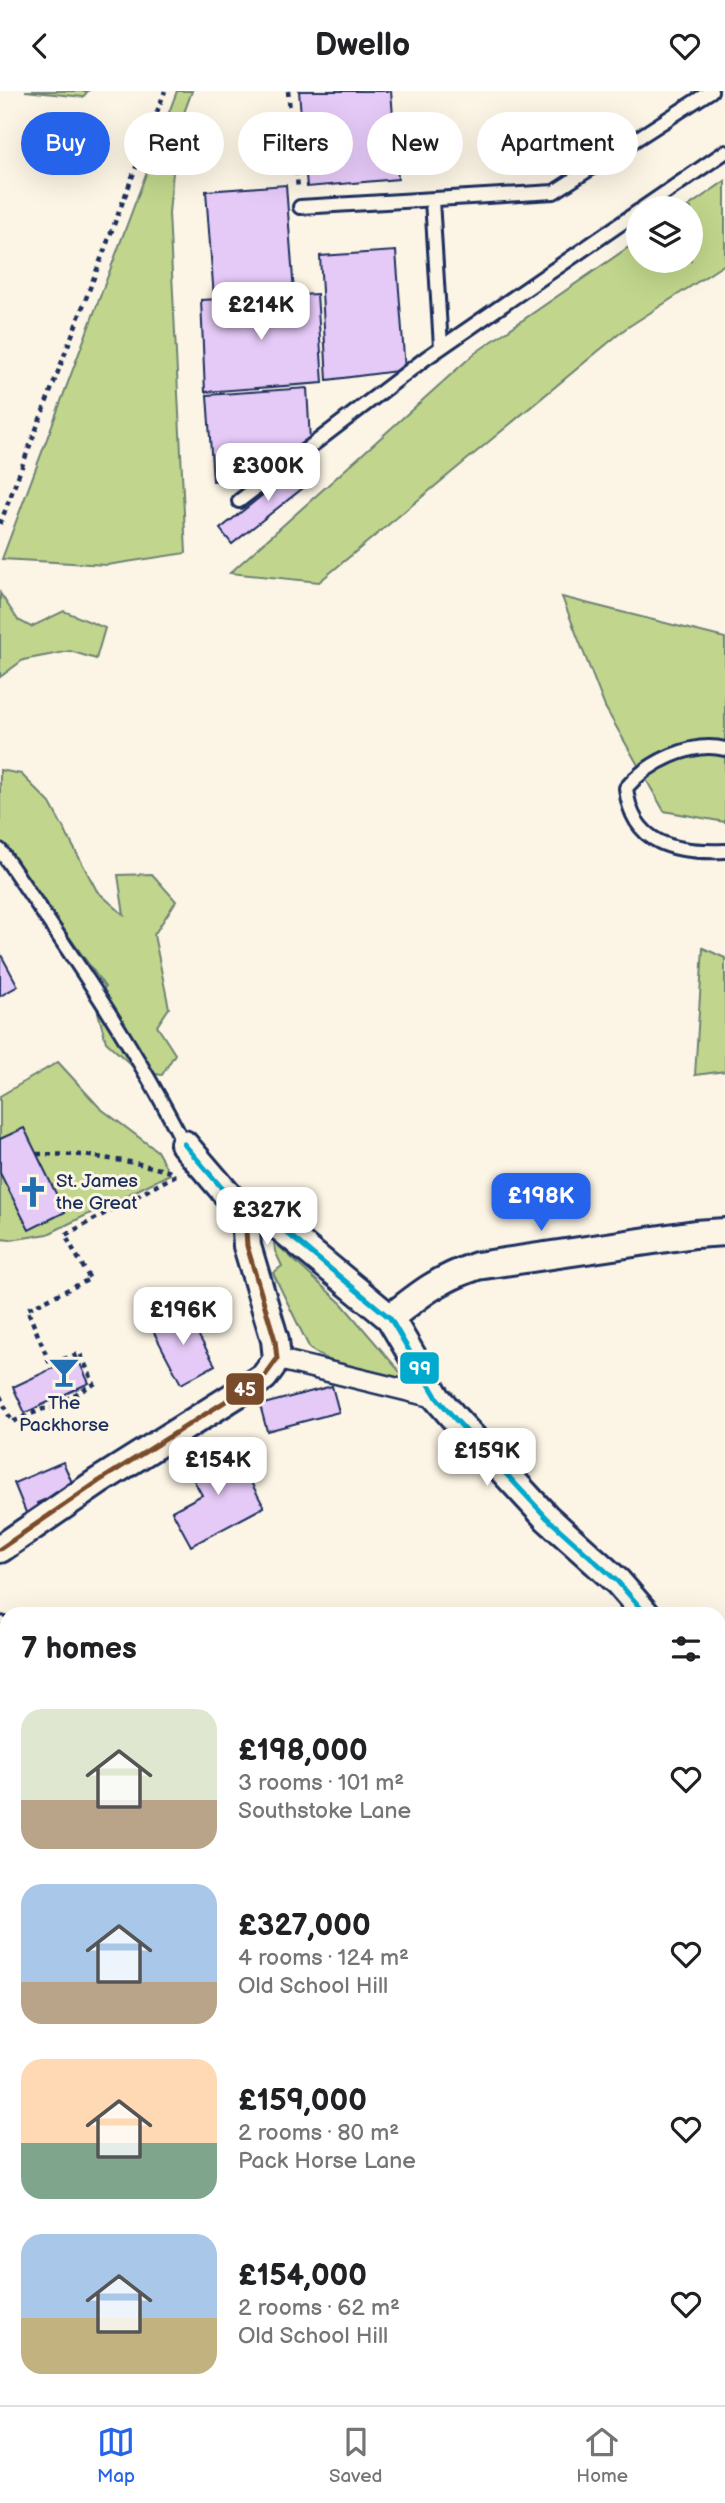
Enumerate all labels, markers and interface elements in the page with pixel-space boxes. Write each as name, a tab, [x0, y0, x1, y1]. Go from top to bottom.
text: Dwello	[315, 26, 410, 65]
icon: back	[21, 27, 59, 65]
icon: heart	[666, 27, 704, 65]
chip: Buy	[21, 112, 110, 175]
chip: Rent	[124, 112, 224, 175]
chip: Filters	[238, 112, 353, 175]
chip: New	[367, 112, 463, 175]
chip: Apartment	[477, 112, 638, 175]
map controls	[626, 196, 703, 273]
button: layers	[626, 196, 703, 273]
pin: £214K	[212, 282, 310, 342]
text: £214K	[228, 291, 294, 319]
pin: £300K	[219, 443, 317, 503]
text: £300K	[232, 452, 304, 480]
place label: St. James the Great	[56, 1170, 138, 1215]
pin: £198K	[492, 1173, 590, 1233]
church icon: St. James the Great	[16, 1175, 50, 1209]
text: £198K	[508, 1182, 574, 1210]
pin: £327K	[218, 1187, 316, 1247]
text: £327K	[232, 1196, 302, 1224]
pin: £196K	[134, 1287, 232, 1347]
text: £196K	[149, 1296, 217, 1324]
line badge: 99	[399, 1351, 440, 1385]
bar icon: The Packhorse	[47, 1355, 81, 1389]
text: 99	[409, 1358, 431, 1381]
line badge: 45	[225, 1372, 265, 1406]
text: 45	[234, 1379, 256, 1402]
place label: The Packhorse	[19, 1392, 109, 1437]
pin: £159K	[438, 1429, 536, 1488]
pin: £154K	[169, 1437, 267, 1497]
text: £159K	[454, 1437, 520, 1465]
text: £154K	[185, 1446, 251, 1474]
icon: filters	[667, 1630, 705, 1668]
text: 7 homes	[21, 1631, 137, 1667]
text: £198,000	[238, 1733, 368, 1769]
icon: home	[77, 1737, 161, 1821]
icon: heart	[667, 1760, 705, 1798]
text: 3 rooms · 101 m²	[238, 1769, 404, 1797]
text: Southstoke Lane	[238, 1797, 411, 1825]
text: £327,000	[238, 1908, 371, 1944]
icon: home	[77, 1912, 161, 1996]
icon: heart	[667, 1935, 705, 1973]
text: 4 rooms · 124 m²	[238, 1944, 409, 1972]
text: Old School Hill	[238, 1972, 388, 2000]
text: £159,000	[238, 2083, 367, 2119]
icon: home	[77, 2087, 161, 2171]
icon: heart	[667, 2110, 705, 2148]
text: 2 rooms · 80 m²	[238, 2119, 399, 2147]
text: Pack Horse Lane	[238, 2147, 416, 2175]
text: £154,000	[238, 2258, 367, 2294]
icon: home	[77, 2262, 161, 2346]
icon: heart	[667, 2285, 705, 2323]
text: 2 rooms · 62 m²	[238, 2294, 400, 2322]
text: Old School Hill	[238, 2322, 388, 2350]
tab: Map	[97, 2423, 135, 2488]
tab: Saved	[329, 2423, 382, 2488]
tab: Home	[576, 2423, 628, 2488]

